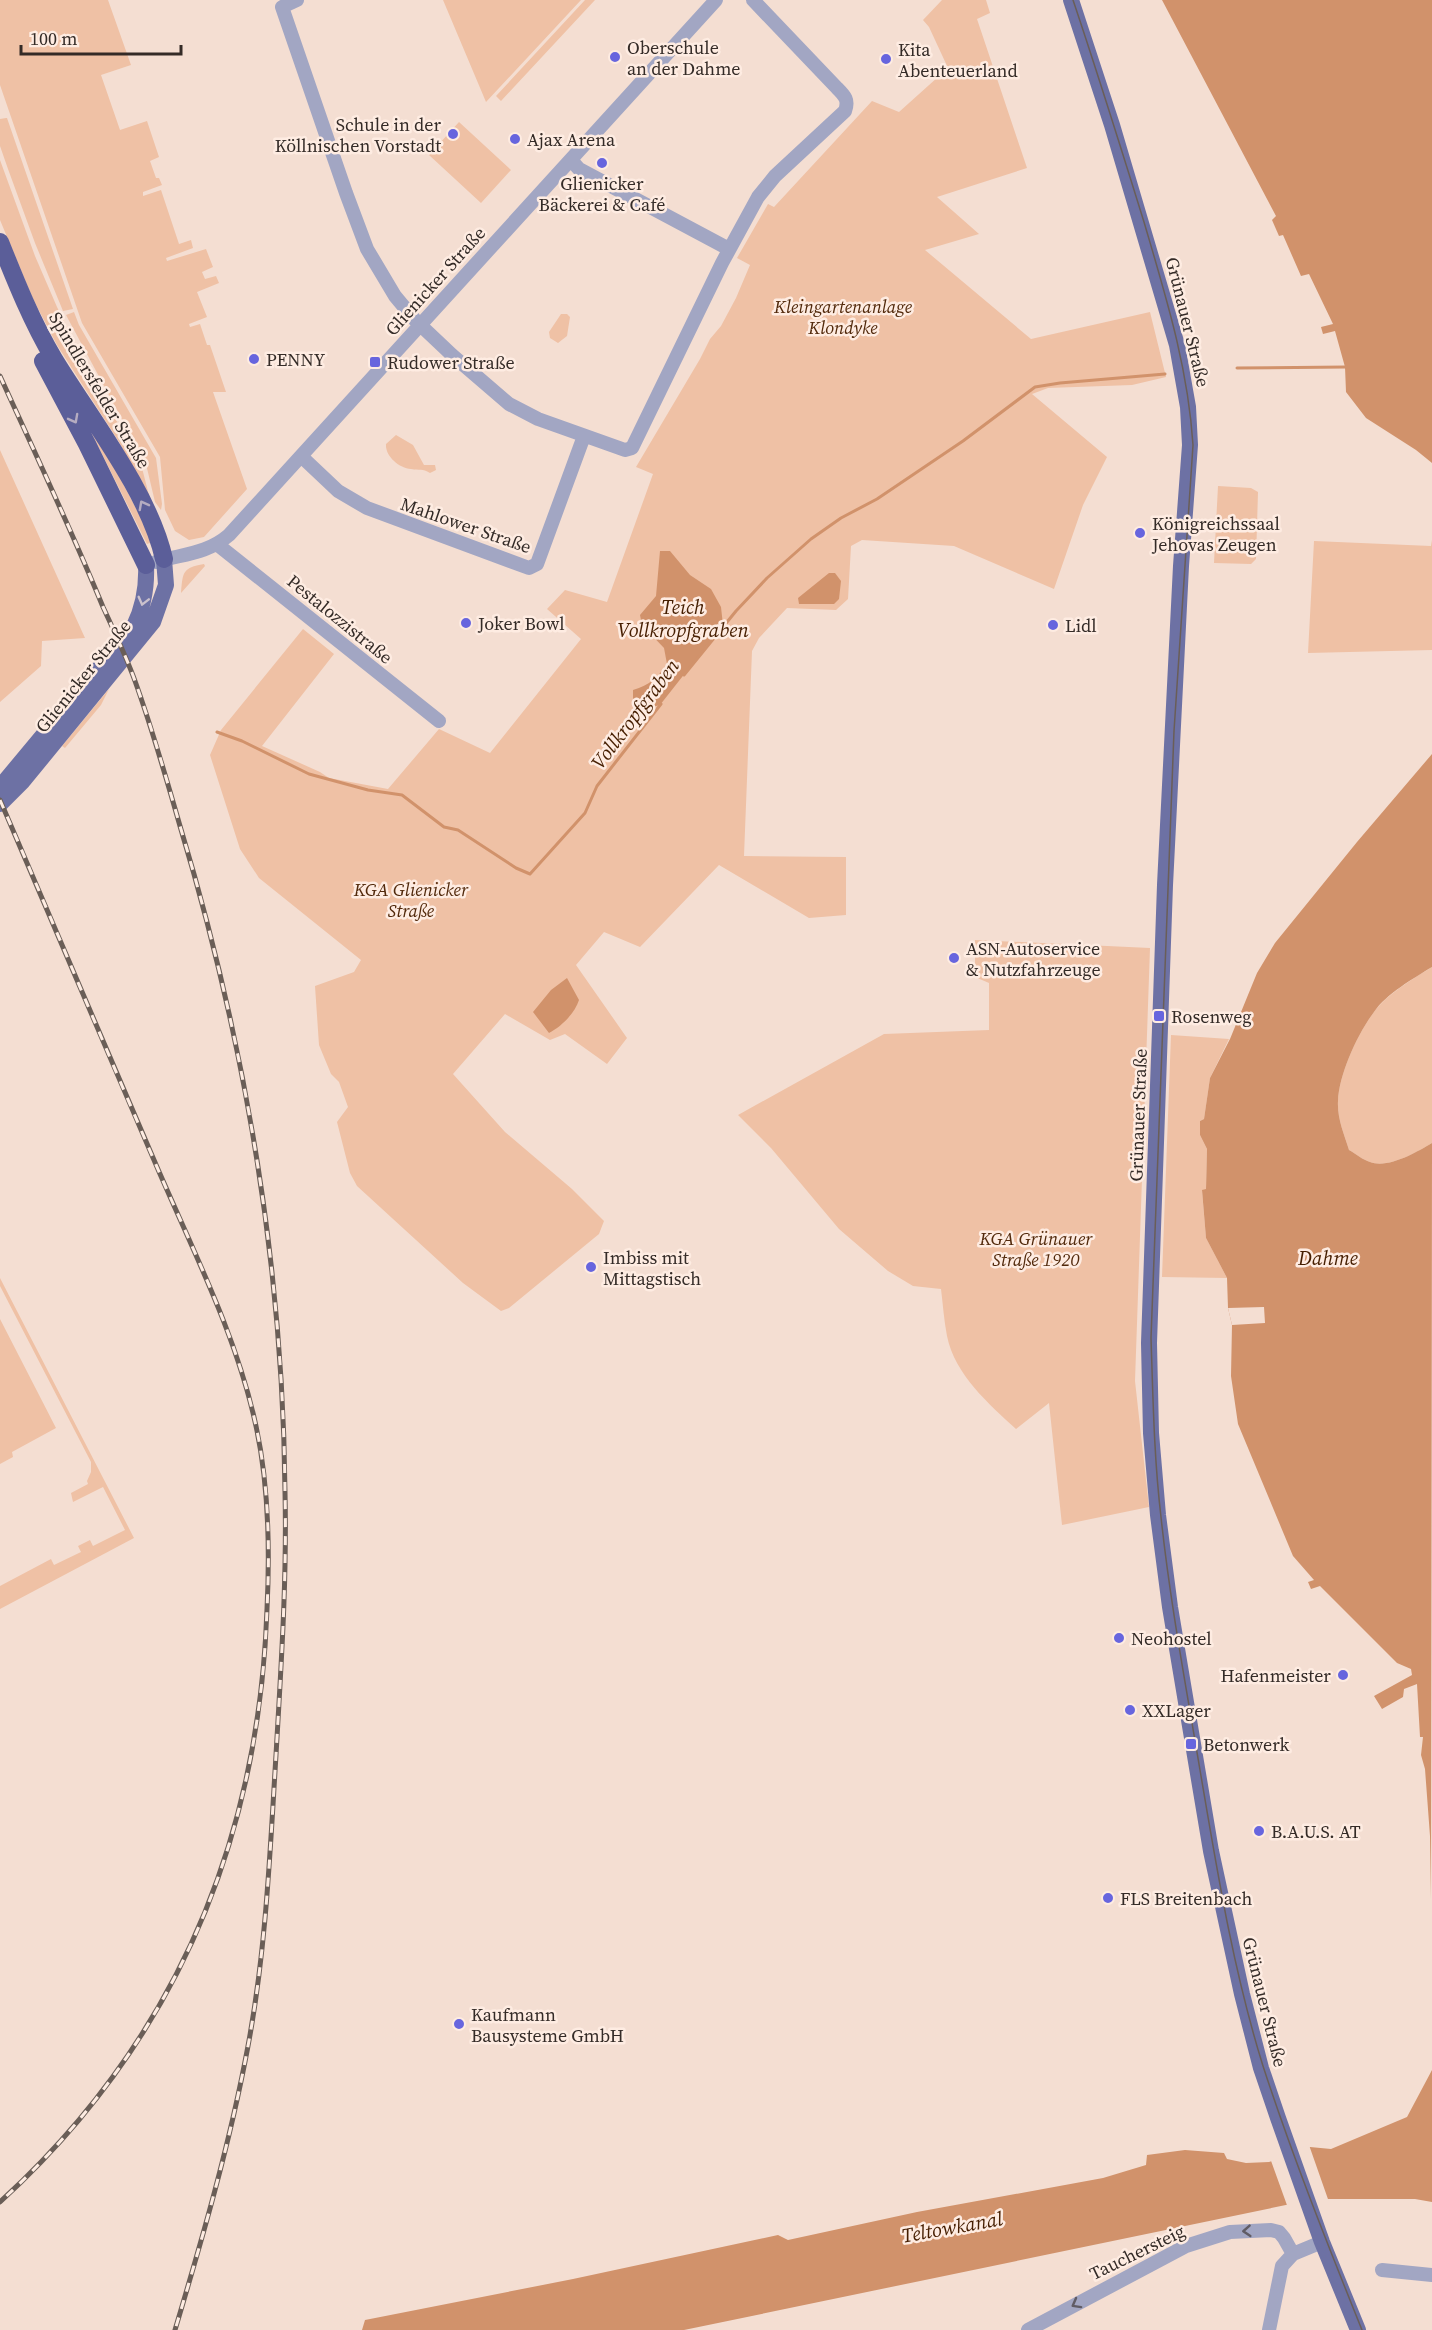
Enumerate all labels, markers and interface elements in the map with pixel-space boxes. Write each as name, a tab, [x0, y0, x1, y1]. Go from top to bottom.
scale bar	[21, 18, 182, 56]
text: 100 m	[30, 26, 77, 51]
place label: Oberschule an der Dahme	[627, 35, 741, 81]
place label: Kita Abenteuerland	[898, 37, 1018, 83]
marker: Oberschule an der Dahme	[608, 50, 622, 64]
marker: Kita Abenteuerland	[879, 52, 893, 66]
place label: Schule in der Köllnischen Vorstadt	[275, 112, 441, 158]
marker: Schule in der Köllnischen Vorstadt	[446, 127, 460, 141]
place label: Ajax Arena	[527, 127, 616, 152]
marker: Ajax Arena	[508, 132, 522, 146]
marker: Glienicker Bäckerei & Café	[595, 156, 609, 170]
place label: Glienicker Bäckerei & Café	[539, 171, 665, 217]
street label: Glienicker Straße	[379, 221, 491, 341]
street label: Grünauer Straße	[1160, 254, 1216, 390]
park label: Kleingartenanlage Klondyke	[773, 294, 913, 340]
street label: Spindlersfelder Straße	[43, 307, 157, 473]
place label: PENNY	[266, 347, 326, 372]
place label: Rudower Straße	[387, 350, 515, 375]
marker: PENNY	[247, 352, 261, 366]
marker: Rudower Straße	[368, 355, 382, 369]
one-way arrow	[67, 413, 78, 424]
street label: Mahlower Straße	[397, 491, 535, 559]
one-way arrow	[139, 501, 150, 511]
place label: Königreichssaal Jehovas Zeugen	[1151, 511, 1280, 557]
marker: Königreichssaal Jehovas Zeugen	[1133, 526, 1147, 540]
street label: Pestalozzistraße	[282, 569, 398, 669]
water label: Teich Vollkropfgraben	[617, 593, 749, 644]
one-way arrow	[138, 596, 151, 606]
place label: Joker Bowl	[477, 611, 565, 636]
place label: Lidl	[1065, 613, 1097, 638]
street label: Glienicker Straße	[30, 614, 136, 738]
marker: Joker Bowl	[459, 616, 473, 630]
marker: Lidl	[1046, 618, 1060, 632]
water label: Vollkropfgraben	[584, 652, 686, 775]
park label: KGA Glienicker Straße	[353, 877, 469, 923]
place label: ASN-Autoservice & Nutzfahrzeuge	[966, 936, 1101, 982]
marker: ASN-Autoservice & Nutzfahrzeuge	[947, 951, 961, 965]
place label: Rosenweg	[1171, 1004, 1252, 1029]
marker: Rosenweg	[1152, 1009, 1166, 1023]
street label: Grünauer Straße	[1123, 1048, 1153, 1182]
park label: KGA Grünauer Straße 1920	[979, 1226, 1093, 1272]
water label: Dahme	[1297, 1244, 1358, 1272]
place label: Imbiss mit Mittagstisch	[603, 1245, 701, 1291]
marker: Imbiss mit Mittagstisch	[584, 1260, 598, 1274]
place label: Neohostel	[1131, 1626, 1212, 1651]
marker: Neohostel	[1112, 1631, 1126, 1645]
place label: Hafenmeister	[1221, 1663, 1331, 1688]
marker: Hafenmeister	[1336, 1668, 1350, 1682]
place label: XXLager	[1142, 1698, 1211, 1723]
marker: XXLager	[1123, 1703, 1137, 1717]
place label: Betonwerk	[1203, 1732, 1290, 1757]
marker: Betonwerk	[1184, 1737, 1198, 1751]
place label: B.A.U.S. AT	[1271, 1819, 1361, 1844]
marker: B.A.U.S. AT	[1252, 1824, 1266, 1838]
place label: FLS Breitenbach	[1120, 1886, 1252, 1911]
marker: FLS Breitenbach	[1101, 1891, 1115, 1905]
street label: Grünauer Straße	[1237, 1934, 1293, 2070]
place label: Kaufmann Bausysteme GmbH	[471, 2002, 624, 2048]
marker: Kaufmann Bausysteme GmbH	[452, 2017, 466, 2031]
water label: Teltowkanal	[899, 2204, 1005, 2250]
street label: Tauchersteig	[1085, 2218, 1189, 2286]
one-way arrow	[1243, 2224, 1252, 2237]
one-way arrow	[1071, 2297, 1082, 2308]

